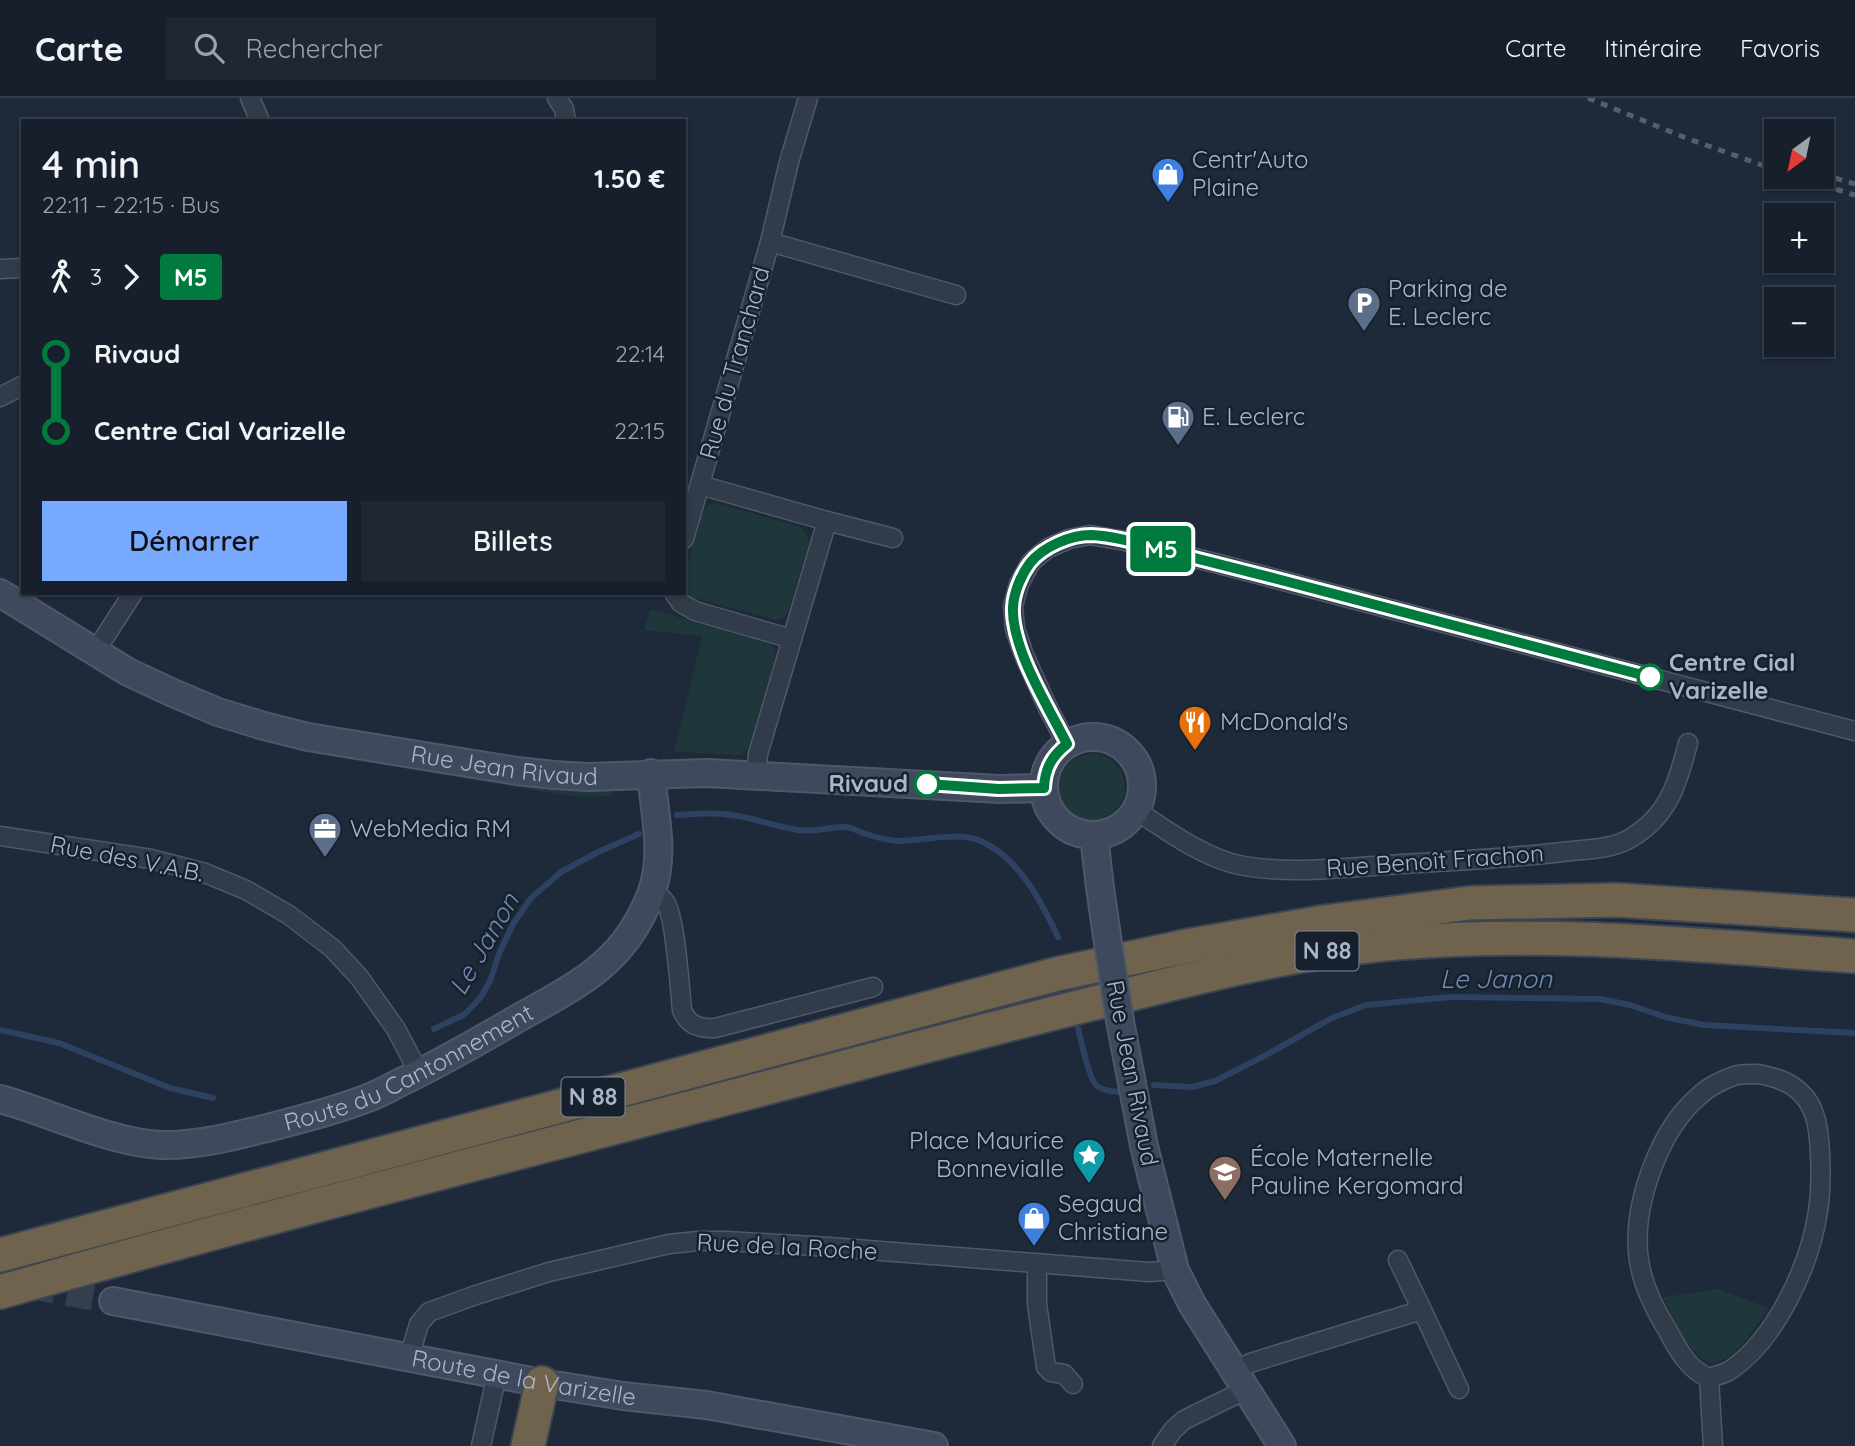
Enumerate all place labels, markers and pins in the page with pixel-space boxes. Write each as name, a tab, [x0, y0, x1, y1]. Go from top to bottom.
place label: Centr'Auto Plaine	[1192, 144, 1309, 202]
shop icon: Centr'Auto Plaine	[1149, 155, 1187, 204]
place label: Parking de E. Leclerc	[1388, 273, 1507, 331]
parking icon: Parking de E. Leclerc	[1345, 284, 1383, 333]
fuel station icon: E. Leclerc	[1159, 398, 1197, 447]
place label: E. Leclerc	[1202, 401, 1305, 431]
place label: Centre Cial Varizelle	[1669, 647, 1795, 705]
marker: Centre Cial Varizelle	[1637, 664, 1663, 690]
restaurant icon: McDonald's	[1176, 703, 1214, 752]
place label: McDonald's	[1220, 706, 1348, 736]
place label: Rivaud	[828, 768, 908, 798]
marker: Rivaud	[914, 771, 940, 797]
office icon: WebMedia RM	[306, 810, 344, 859]
place label: WebMedia RM	[350, 813, 511, 843]
place label: Place Maurice Bonnevialle	[909, 1125, 1064, 1183]
place icon: Place Maurice Bonnevialle	[1070, 1136, 1108, 1185]
place label: École Maternelle Pauline Kergomard	[1250, 1142, 1464, 1200]
school or university icon: École Maternelle Pauline Kergomard	[1206, 1153, 1244, 1202]
place label: Segaud Christiane	[1058, 1188, 1168, 1246]
shop icon: Segaud Christiane	[1015, 1199, 1053, 1248]

